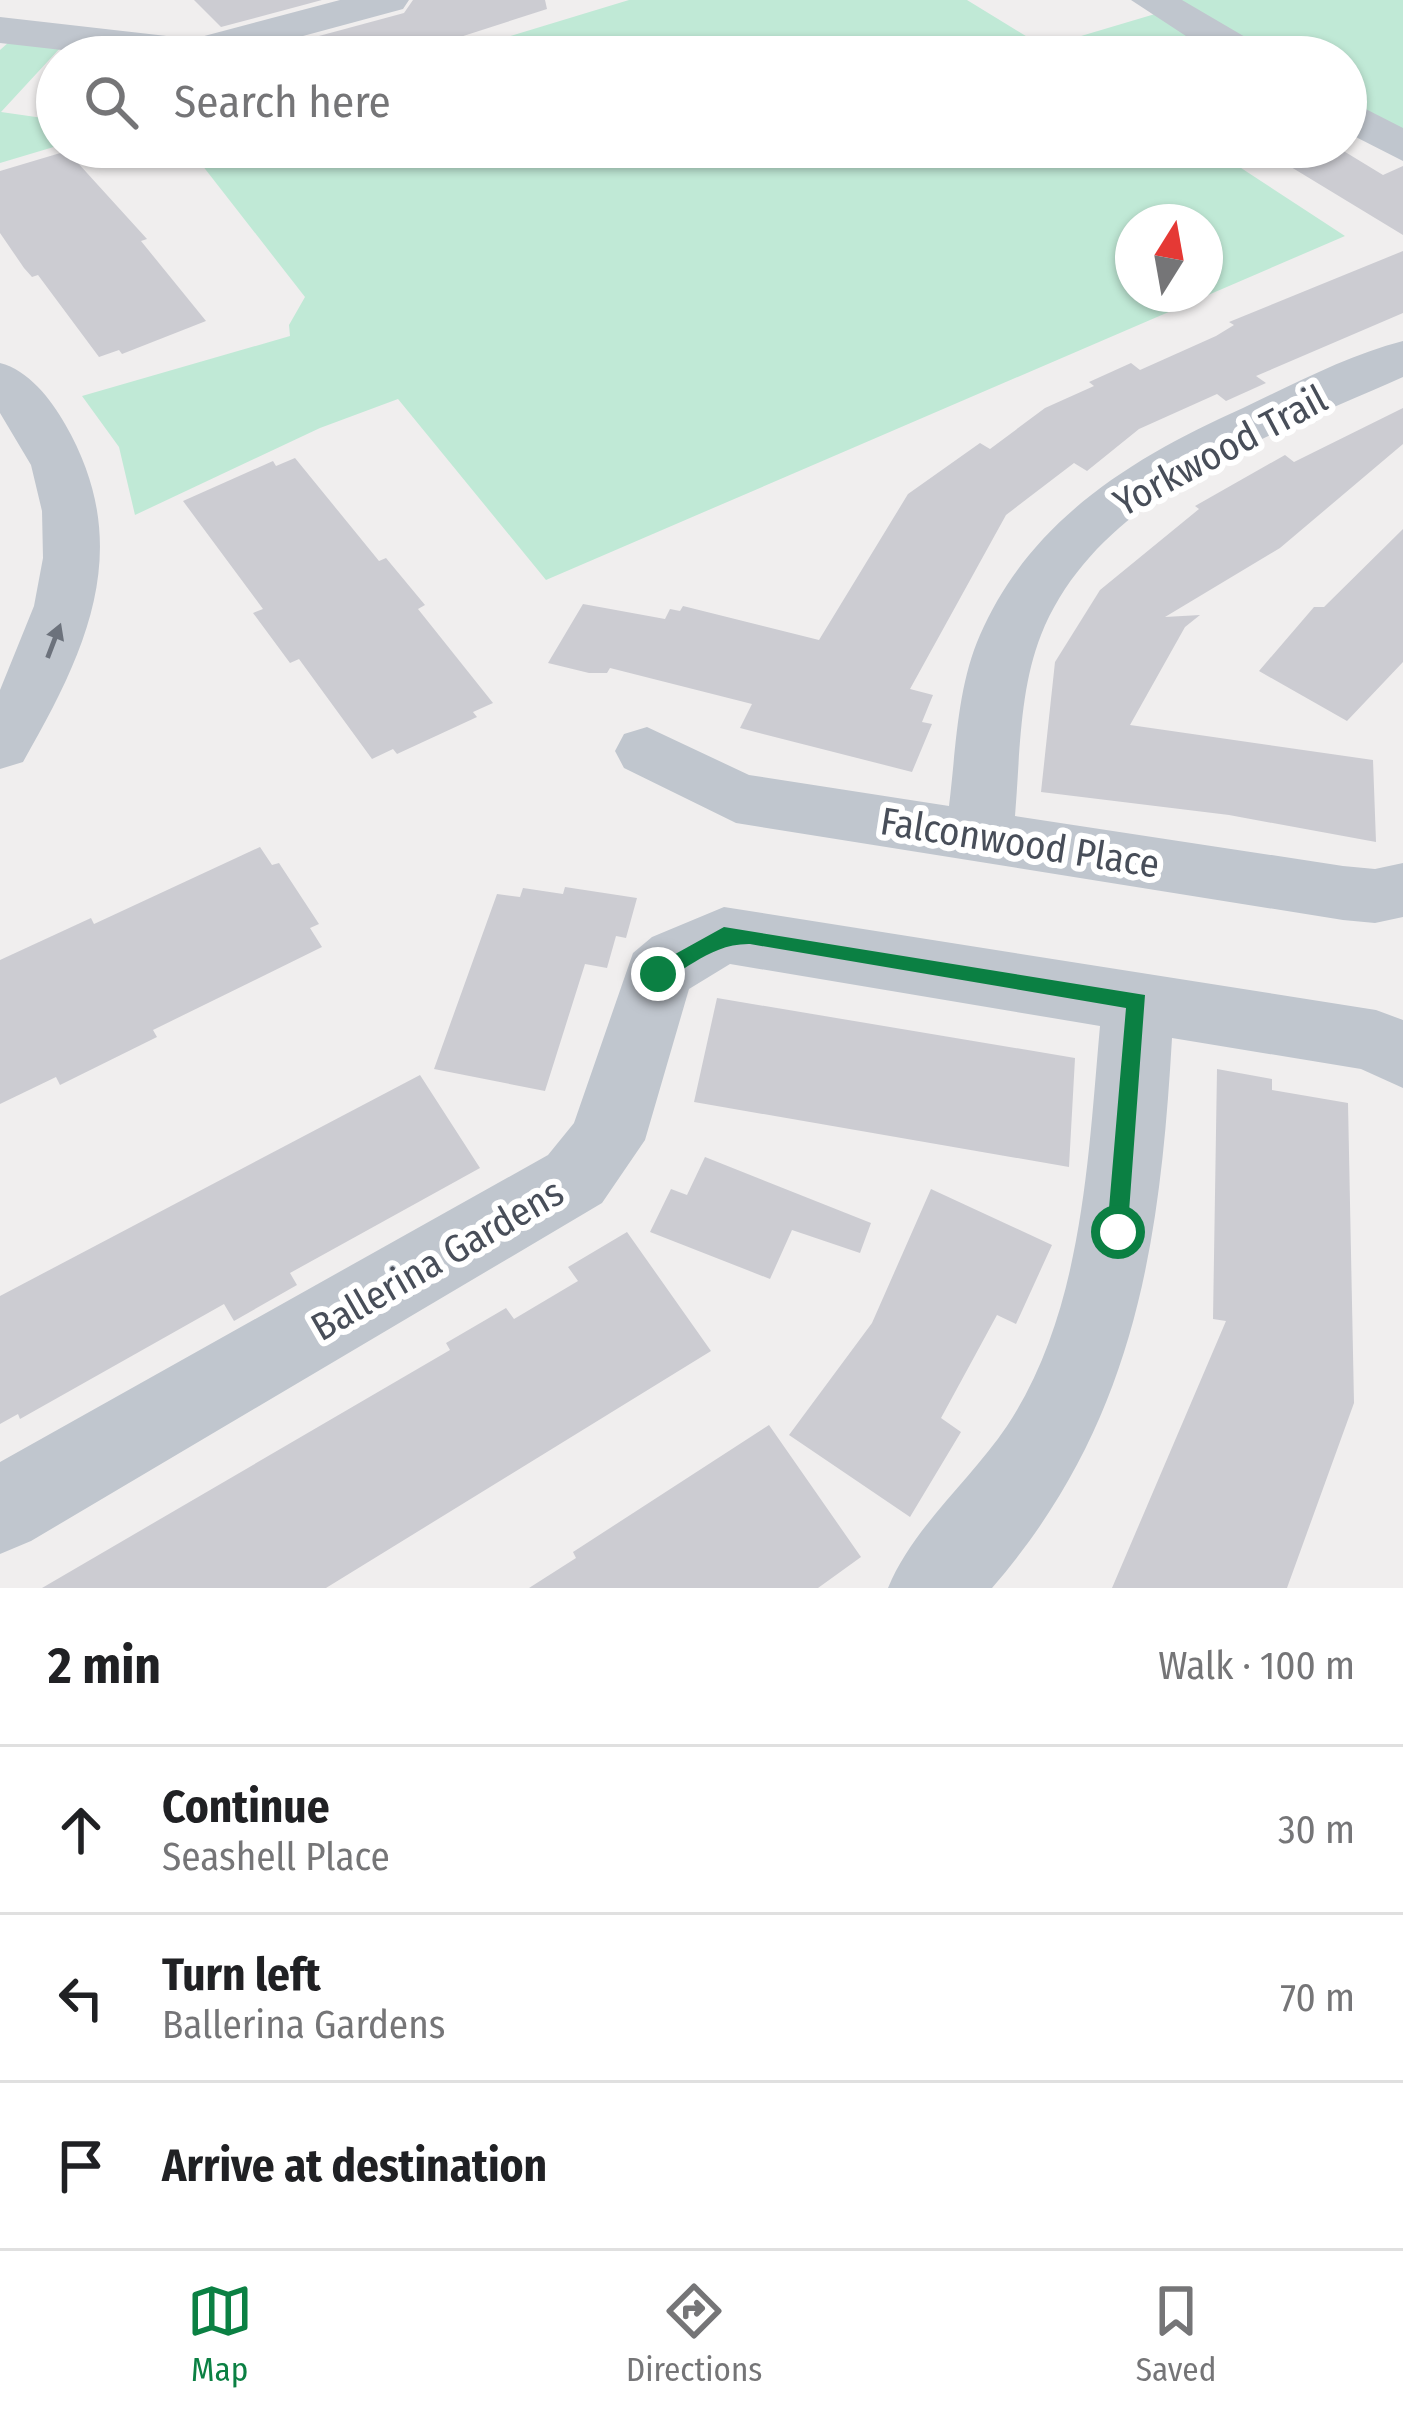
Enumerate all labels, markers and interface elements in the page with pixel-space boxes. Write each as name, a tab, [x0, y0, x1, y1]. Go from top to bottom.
search box	[36, 36, 1367, 168]
icon: search	[78, 69, 144, 135]
text: Search here	[174, 75, 391, 129]
north arrow	[1115, 204, 1223, 312]
street label: Yorkwood Trail	[1106, 376, 1335, 526]
one-way arrow	[45, 623, 64, 659]
street label: Falconwood Place	[877, 798, 1163, 888]
route end	[631, 947, 685, 1001]
street label: Ballerina Gardens	[303, 1169, 572, 1351]
route start	[1091, 1205, 1145, 1259]
text: 2 min	[48, 1635, 161, 1697]
text: Walk · 100 m	[1158, 1643, 1355, 1689]
text: Continue	[162, 1780, 330, 1834]
icon: ahead	[48, 1797, 114, 1863]
text: 30 m	[1278, 1807, 1355, 1853]
text: Seashell Place	[162, 1834, 390, 1880]
text: Turn left	[162, 1948, 321, 2002]
icon: left	[48, 1965, 114, 2031]
text: 70 m	[1280, 1975, 1355, 2021]
text: Ballerina Gardens	[162, 2002, 445, 2048]
icon: arrive	[48, 2133, 114, 2199]
text: Arrive at destination	[162, 2139, 547, 2193]
tab: Map	[187, 2278, 253, 2390]
tab: Directions	[626, 2278, 762, 2390]
tab: Saved	[1136, 2278, 1216, 2390]

